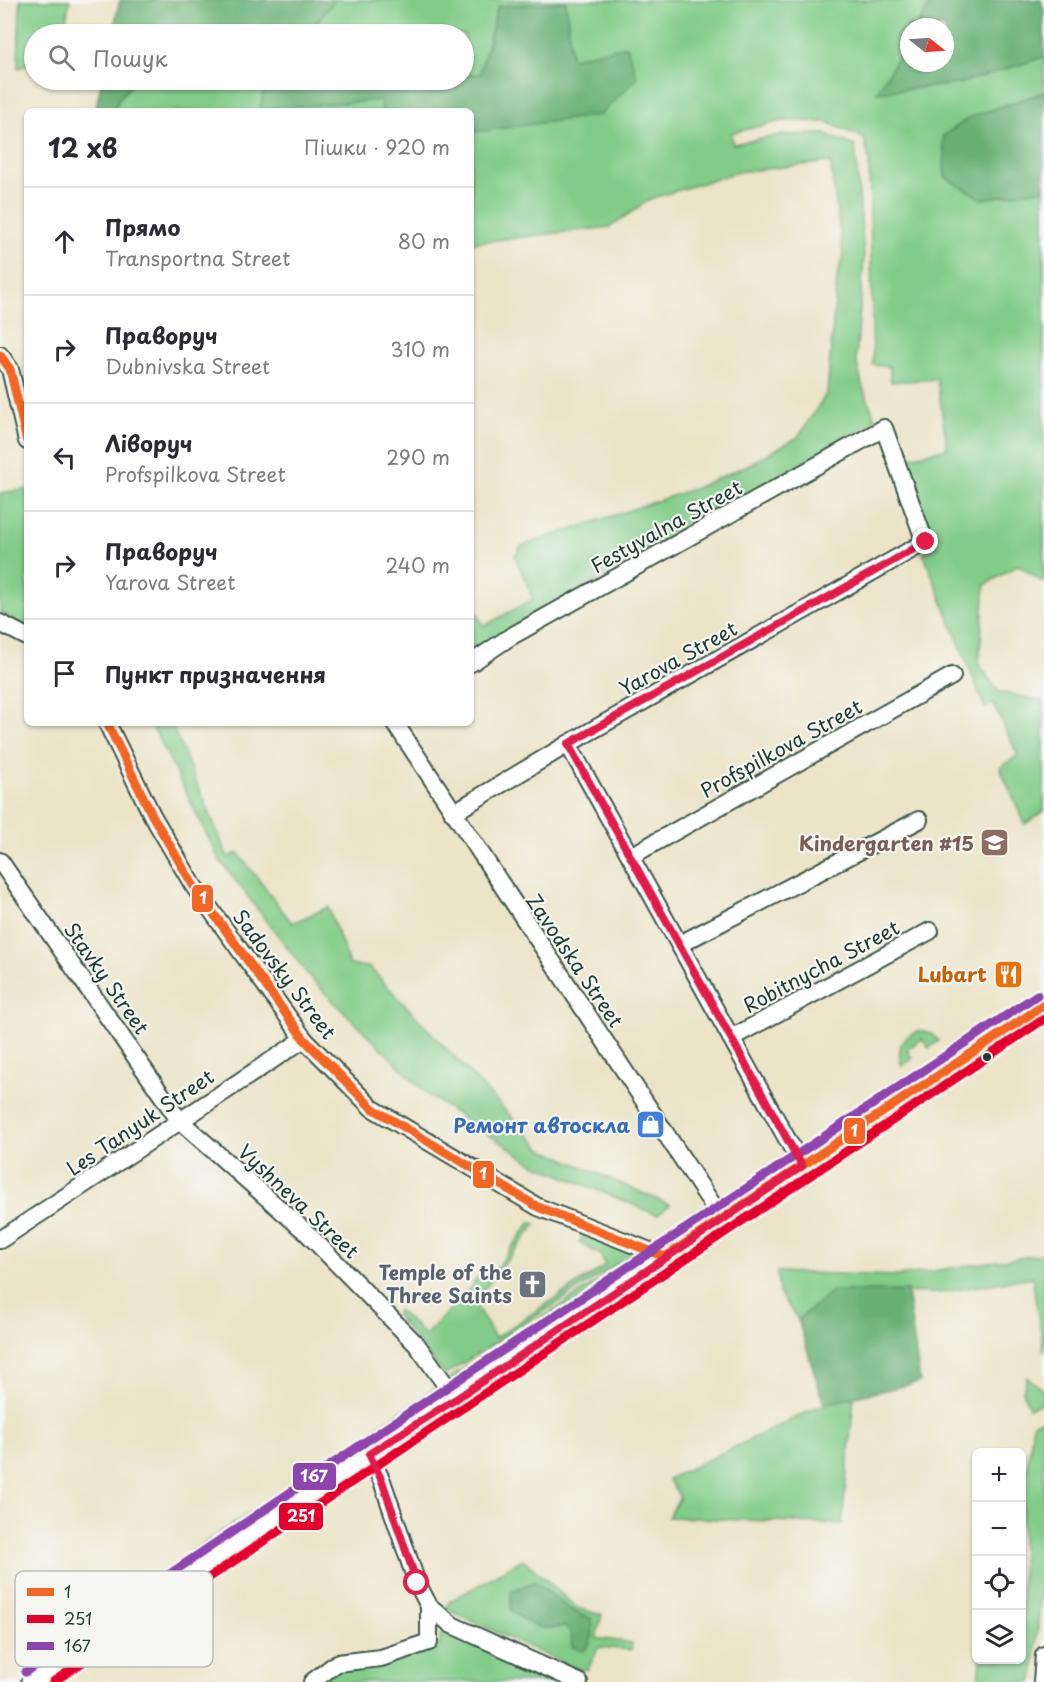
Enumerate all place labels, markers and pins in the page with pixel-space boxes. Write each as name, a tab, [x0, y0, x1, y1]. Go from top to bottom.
school or university icon: Kindergarten #15	[979, 827, 1011, 859]
place label: Kindergarten #15	[799, 828, 974, 858]
restaurant icon: Lubart	[992, 958, 1024, 990]
place label: Lubart	[918, 959, 987, 989]
unlabelled marker	[981, 1051, 993, 1063]
shop icon: Ремонт автоскла	[635, 1109, 667, 1141]
place label: Ремонт автоскла	[453, 1110, 630, 1140]
place label: Temple of the Three Saints	[379, 1257, 512, 1310]
church icon: Temple of the Three Saints	[517, 1268, 549, 1300]

